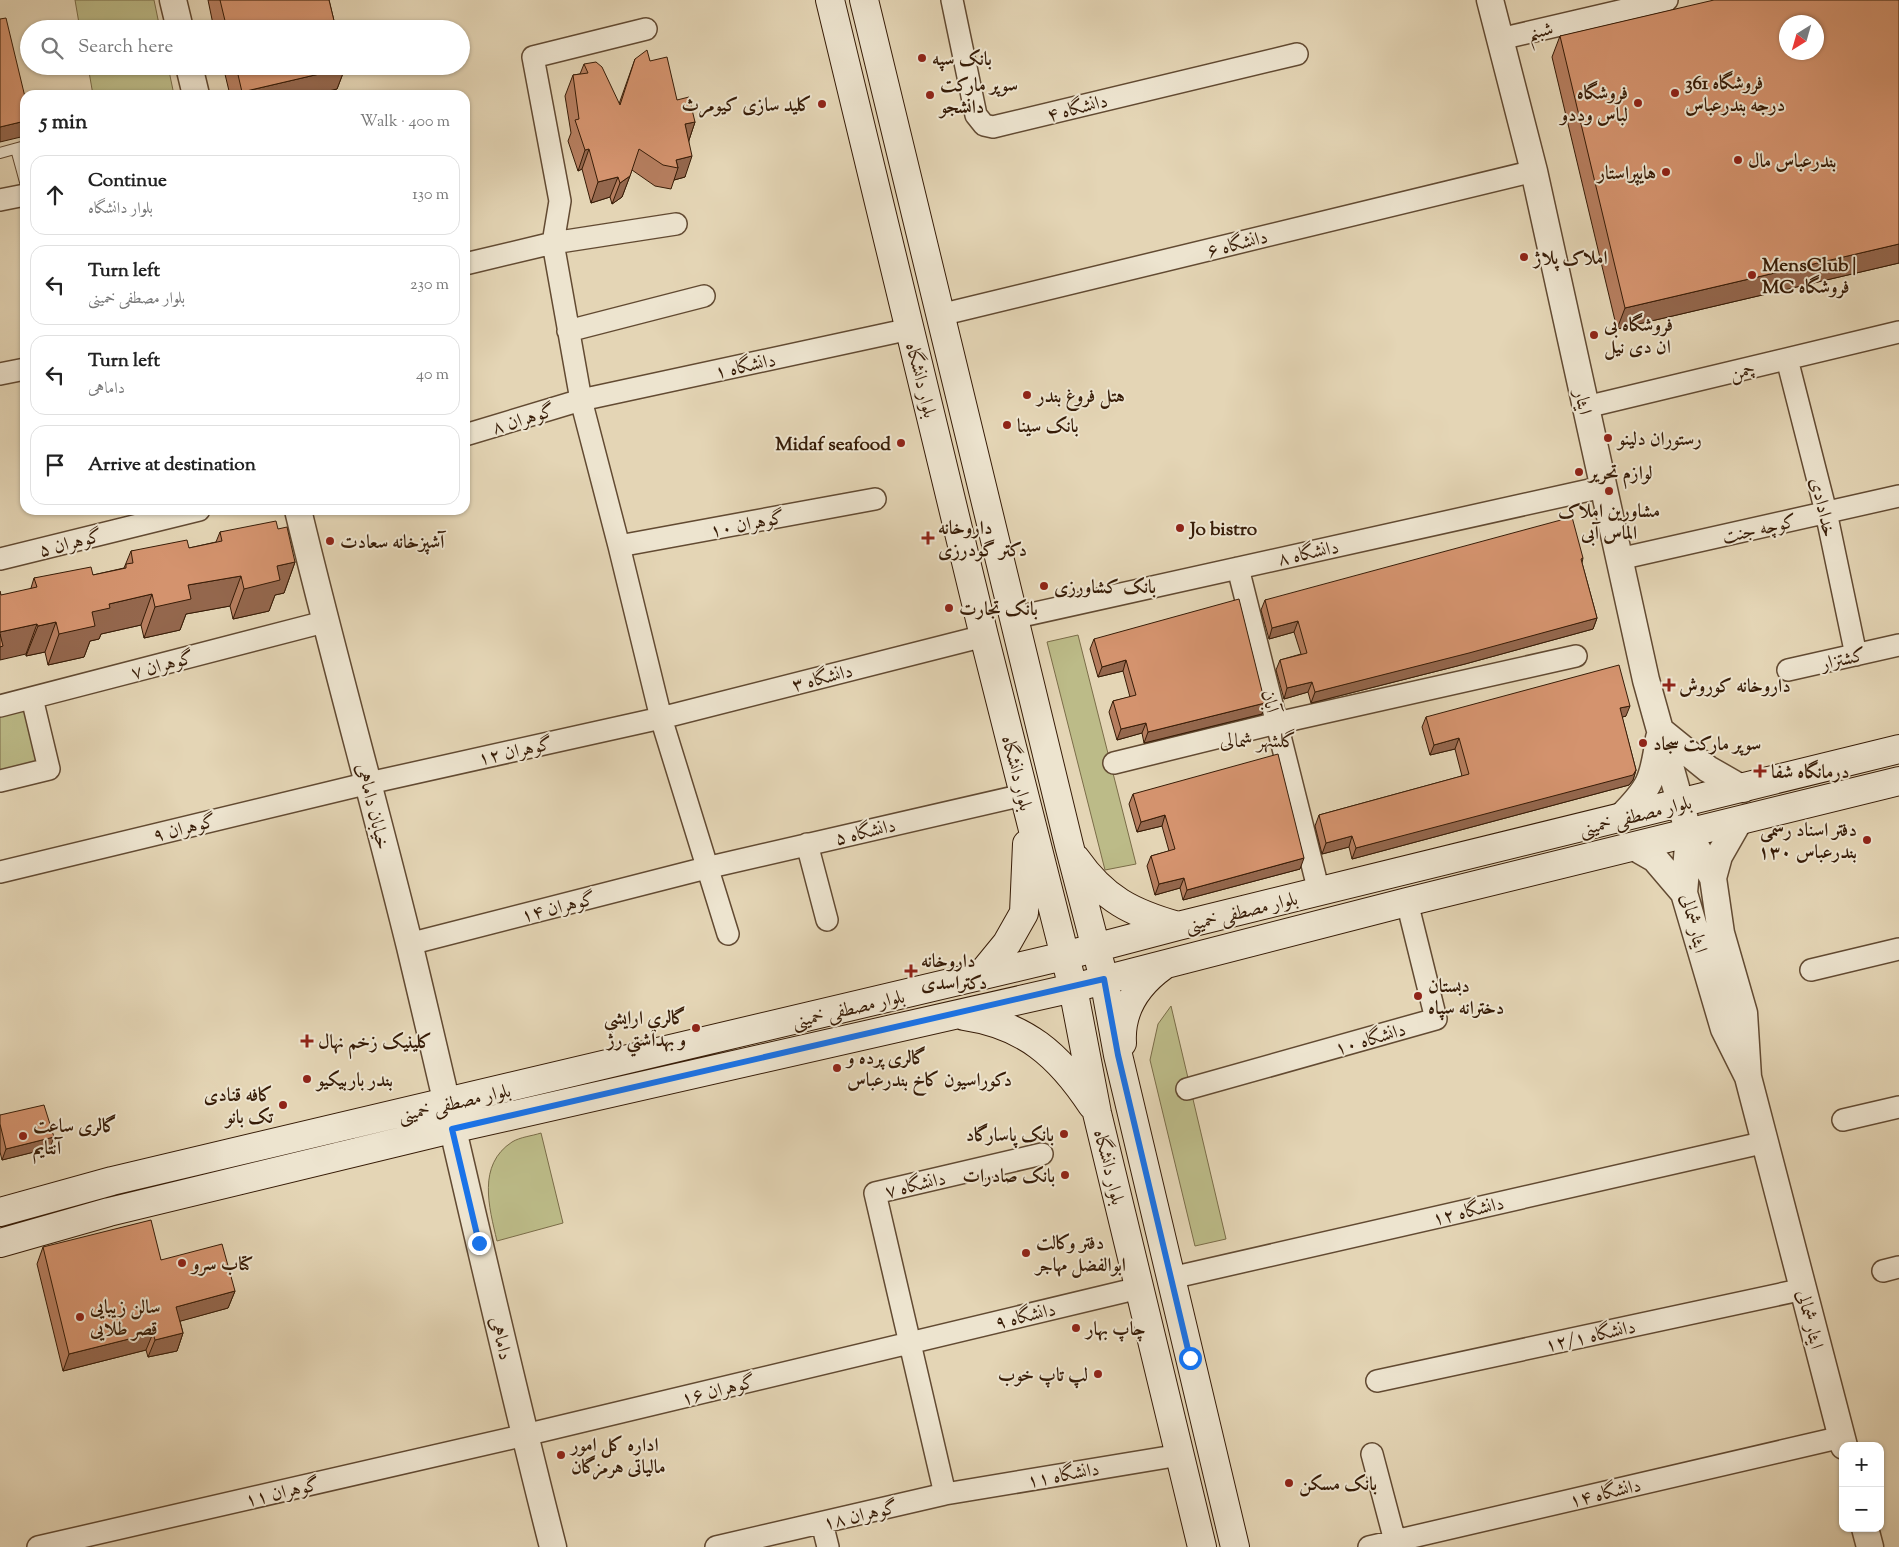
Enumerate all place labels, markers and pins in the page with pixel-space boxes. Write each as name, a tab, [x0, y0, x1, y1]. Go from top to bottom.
place label: بانک سپه	[932, 47, 992, 74]
marker: بانک سپه	[916, 52, 928, 64]
place label: فروشگاه 361 درجه بندرعباس	[1685, 70, 1785, 120]
place label: سوپر مارکت دانشجو	[938, 73, 1018, 122]
place label: فروشگاه لباس وددو	[1558, 80, 1628, 130]
marker: فروشگاه 361 درجه بندرعباس	[1669, 87, 1681, 99]
marker: سوپر مارکت دانشجو	[924, 89, 936, 101]
place label: کلید سازی کیومرث	[681, 93, 812, 120]
marker: فروشگاه لباس وددو	[1632, 97, 1644, 109]
marker: کلید سازی کیومرث	[816, 98, 828, 110]
place label: بندرعباس مال	[1748, 149, 1837, 176]
marker: بندرعباس مال	[1732, 154, 1744, 166]
place label: هایپراستار	[1596, 161, 1656, 188]
marker: هایپراستار	[1660, 166, 1672, 178]
place label: املاک پلاژ	[1532, 246, 1608, 273]
marker: املاک پلاژ	[1518, 251, 1530, 263]
place label: MensClub | MC فروشگاه	[1762, 253, 1856, 302]
marker: MensClub | MC فروشگاه	[1746, 269, 1758, 281]
place label: فروشگاه بی ان دی نیل	[1603, 312, 1673, 362]
marker: فروشگاه بی ان دی نیل	[1588, 329, 1600, 341]
place label: هتل فروغ بندر	[1035, 384, 1125, 411]
marker: هتل فروغ بندر	[1021, 389, 1033, 401]
place label: بانک سینا	[1017, 414, 1079, 441]
marker: بانک سینا	[1001, 419, 1013, 431]
place label: رستوران دلینو	[1616, 427, 1702, 454]
place label: Midaf seafood	[775, 432, 891, 459]
marker: رستوران دلینو	[1602, 432, 1614, 444]
marker: Midaf seafood	[895, 437, 907, 449]
place label: لوازم تحریر	[1587, 461, 1653, 490]
marker: لوازم تحریر	[1573, 466, 1585, 478]
marker: مشاورین املاک الماس آبی	[1603, 485, 1615, 497]
place label: مشاورین املاک الماس آبی	[1558, 499, 1660, 548]
place label: داروخانه دکتر گودرزی	[938, 516, 1027, 565]
place label: Jo bistro	[1188, 517, 1258, 544]
marker: Jo bistro	[1174, 522, 1186, 534]
place label: آشپزخانه سعادت	[340, 530, 447, 557]
marker: داروخانه دکتر گودرزی	[922, 532, 934, 544]
marker: آشپزخانه سعادت	[324, 535, 336, 547]
place label: بانک کشاورزی	[1054, 575, 1156, 602]
marker: بانک کشاورزی	[1038, 580, 1050, 592]
place label: بانک تجارت	[959, 597, 1038, 624]
marker: بانک تجارت	[943, 602, 955, 614]
place label: داروخانه کوروش	[1679, 674, 1791, 701]
marker: داروخانه کوروش	[1663, 679, 1675, 691]
place label: سوپر مارکت سجاد	[1653, 732, 1761, 759]
marker: سوپر مارکت سجاد	[1637, 737, 1649, 749]
place label: درمانگاه شفا	[1771, 759, 1849, 787]
marker: درمانگاه شفا	[1753, 764, 1767, 778]
place label: دفتر اسناد رسمی ۱۳۰ بندرعباس	[1758, 818, 1857, 867]
marker: دفتر اسناد رسمی ۱۳۰ بندرعباس	[1861, 834, 1873, 846]
place label: داروخانه دکتراسدی	[921, 949, 987, 998]
marker: داروخانه دکتراسدی	[905, 965, 917, 977]
place label: دبستان دخترانه سپاه	[1428, 974, 1504, 1023]
marker: دبستان دخترانه سپاه	[1412, 990, 1424, 1002]
place label: گالري ارايشي و بهداشتي رژ	[604, 1006, 686, 1057]
marker: گالري ارايشي و بهداشتي رژ	[690, 1022, 702, 1034]
place label: کلینیک زخم نهال	[318, 1030, 432, 1059]
marker: کلینیک زخم نهال	[300, 1034, 314, 1048]
place label: گالری پرده و دکوراسیون کاخ بندرعباس	[845, 1046, 1012, 1097]
marker: گالری پرده و دکوراسیون کاخ بندرعباس	[831, 1062, 843, 1074]
place label: بندر باربیکیو	[315, 1068, 393, 1095]
marker: بندر باربیکیو	[301, 1073, 313, 1085]
place label: کافه قنادی تک بانو	[204, 1083, 273, 1132]
marker: کافه قنادی تک بانو	[277, 1099, 289, 1111]
place label: گالری ساعت آنتایم	[33, 1114, 117, 1164]
place label: بانک پاسارگاد	[966, 1123, 1054, 1150]
marker: بانک پاسارگاد	[1058, 1128, 1070, 1140]
marker: گالری ساعت آنتایم	[17, 1130, 29, 1142]
place label: بانک صادرات	[962, 1164, 1055, 1191]
marker: بانک صادرات	[1059, 1169, 1071, 1181]
place label: دفتر وکالت ابوالفضل مهاجر	[1034, 1231, 1126, 1280]
marker: دفتر وکالت ابوالفضل مهاجر	[1020, 1247, 1032, 1259]
place label: کتاب سرو	[190, 1252, 253, 1279]
marker: کتاب سرو	[176, 1257, 188, 1269]
place label: سالن زیبایی قصر طلایی	[89, 1295, 160, 1344]
marker: سالن زیبایی قصر طلایی	[74, 1311, 86, 1323]
place label: چاپ بهار	[1084, 1317, 1146, 1344]
marker: چاپ بهار	[1070, 1322, 1082, 1334]
place label: لپ تاپ خوب	[998, 1363, 1088, 1390]
marker: لپ تاپ خوب	[1092, 1368, 1104, 1380]
place label: اداره کل امور مالیاتی هرمزگان	[569, 1433, 666, 1482]
marker: اداره کل امور مالیاتی هرمزگان	[555, 1449, 567, 1461]
place label: بانک مسکن	[1299, 1472, 1378, 1499]
marker: بانک مسکن	[1283, 1477, 1295, 1489]

